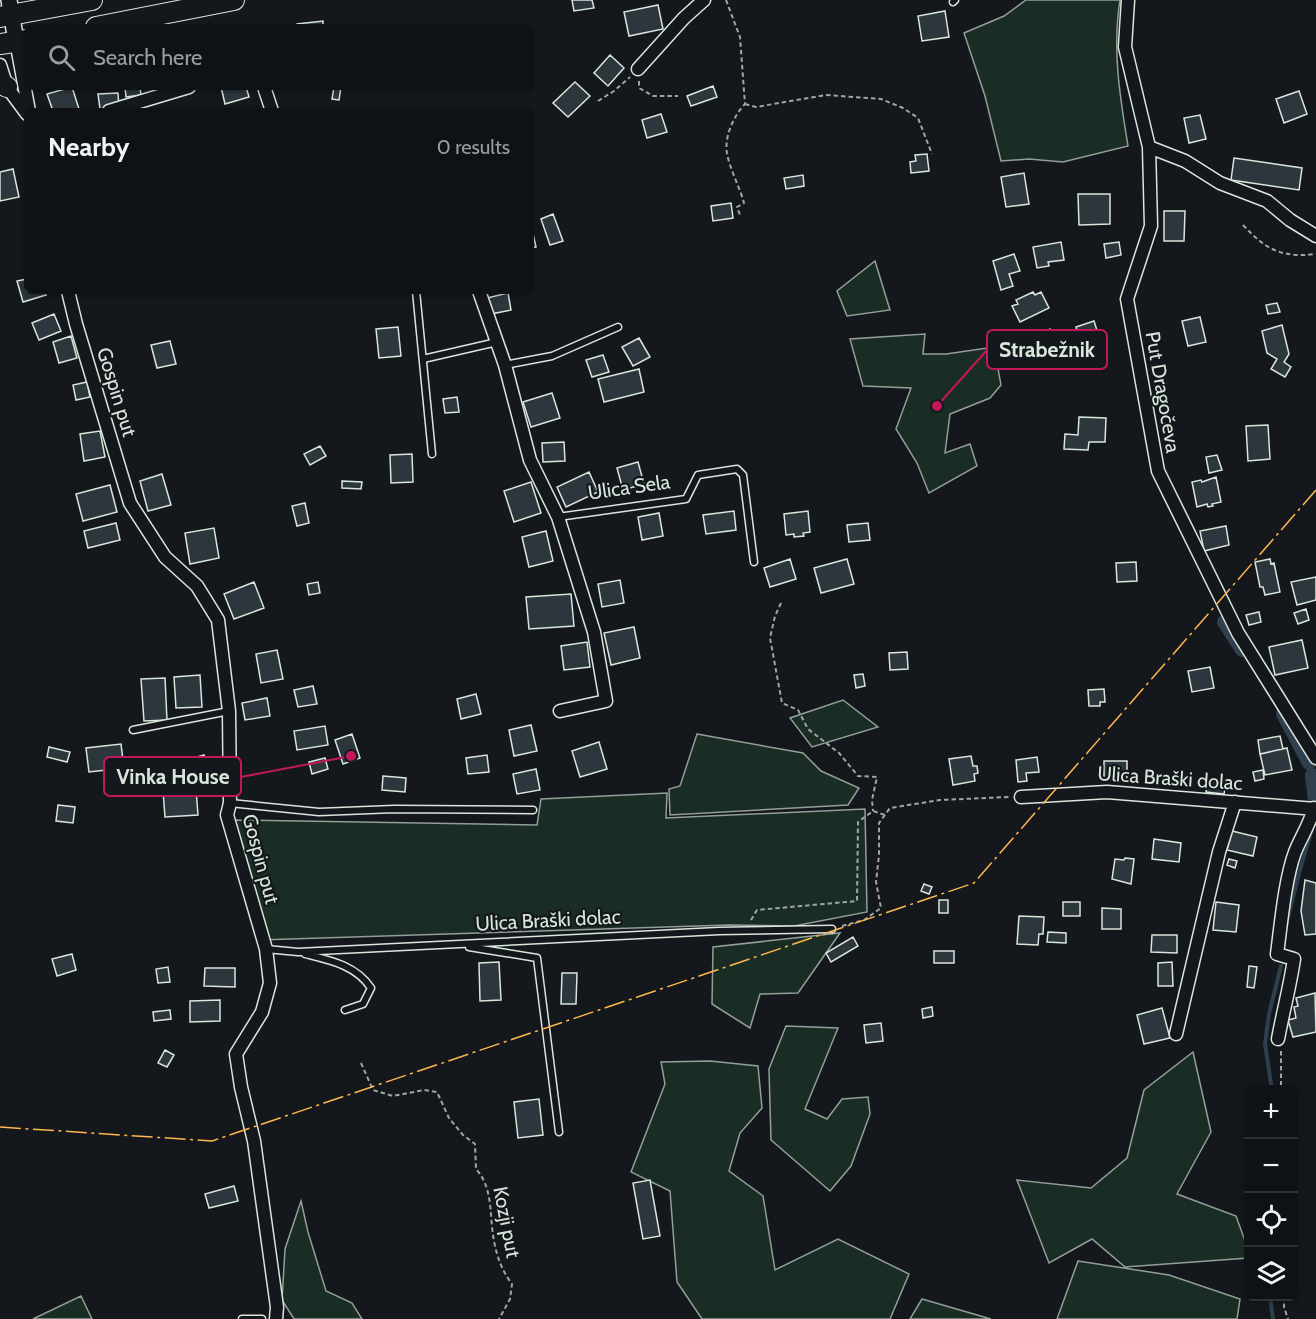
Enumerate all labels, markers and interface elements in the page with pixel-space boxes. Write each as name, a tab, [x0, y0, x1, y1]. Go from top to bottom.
search box	[24, 24, 534, 90]
icon: search	[45, 41, 78, 74]
text: Search here	[93, 44, 202, 71]
text: Nearby	[48, 131, 129, 163]
text: 0 results	[437, 135, 510, 159]
street label: Put Dragočeva	[1141, 329, 1186, 455]
callout: Strabežnik	[987, 330, 1107, 369]
text: Strabežnik	[999, 337, 1096, 362]
street label: Gospin put	[92, 344, 142, 440]
street label: Ulica Sela	[586, 469, 672, 505]
callout: Vinka House	[104, 757, 241, 796]
street label: Ulica Braški dolac	[1097, 761, 1243, 795]
text: Vinka House	[116, 764, 230, 789]
street label: Gospin put	[237, 811, 285, 907]
street label: Ulica Braški dolac	[475, 904, 621, 936]
map controls	[1244, 1085, 1298, 1301]
button: +	[1244, 1085, 1298, 1139]
button: −	[1244, 1139, 1298, 1193]
street label: Kozji put	[488, 1184, 526, 1260]
button: locate	[1244, 1193, 1298, 1247]
button: layers	[1244, 1247, 1298, 1301]

